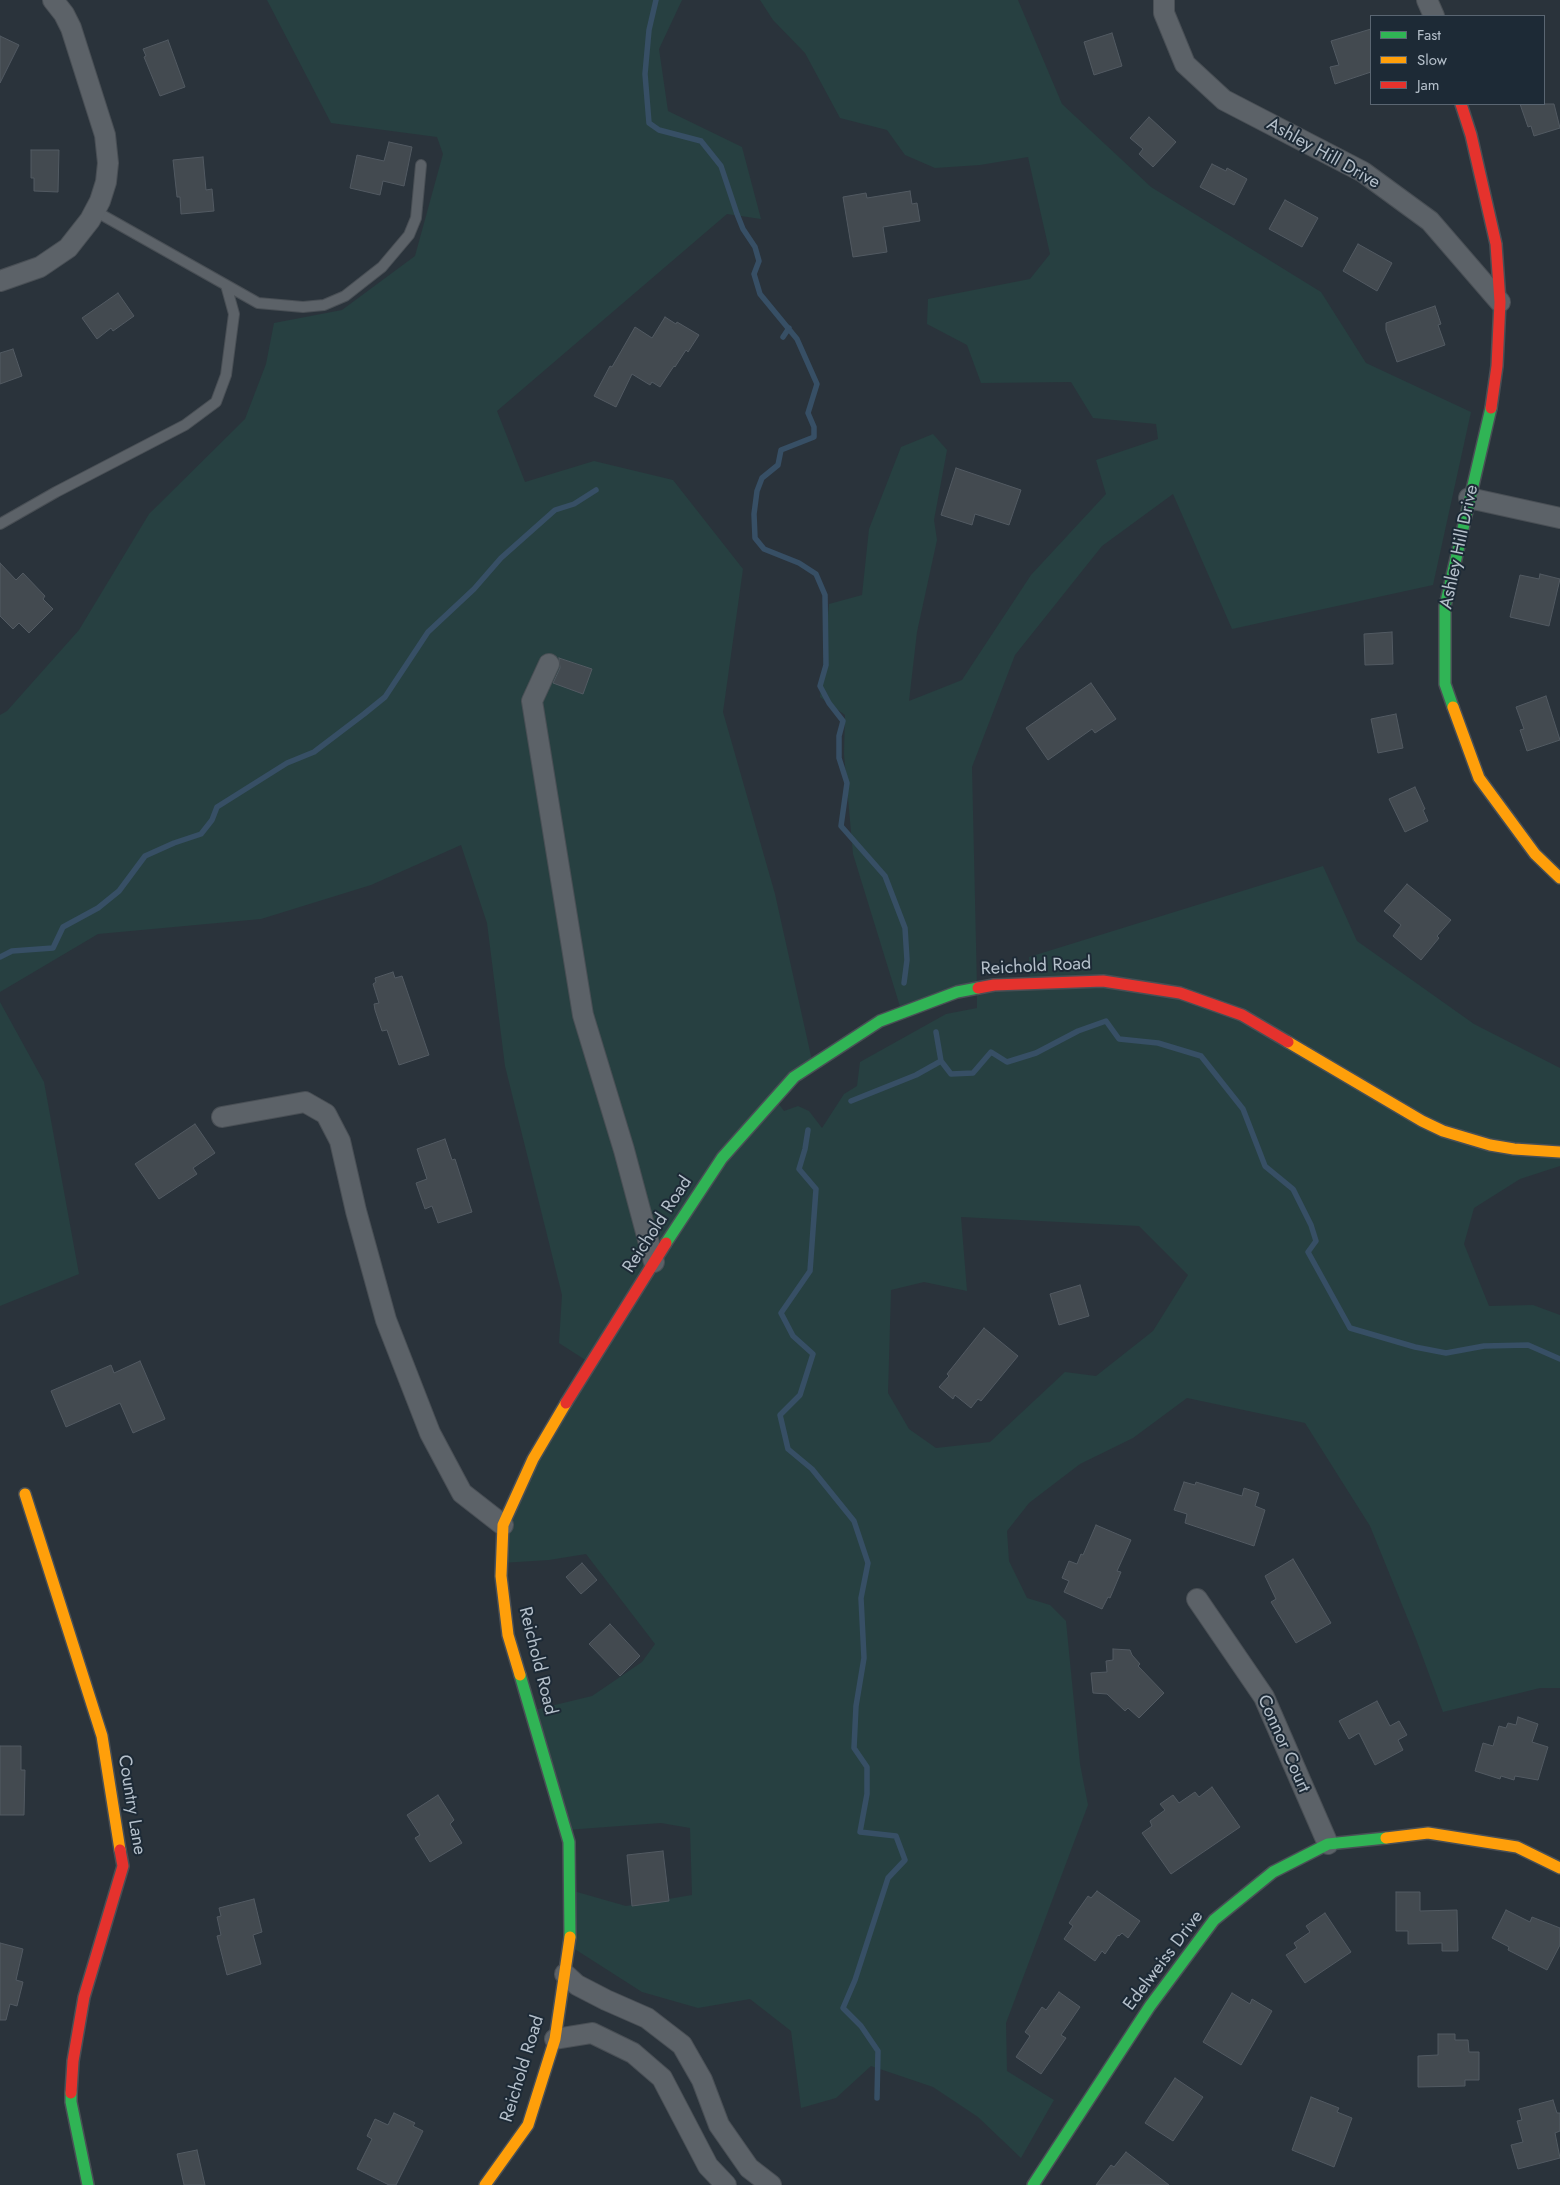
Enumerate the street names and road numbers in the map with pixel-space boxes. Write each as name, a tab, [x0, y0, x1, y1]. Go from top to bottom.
street label: Ashley Hill Drive	[1263, 114, 1383, 194]
street label: Ashley Hill Drive	[1436, 483, 1484, 611]
street label: Reichold Road	[980, 953, 1092, 981]
street label: Reichold Road	[619, 1173, 697, 1277]
street label: Reichold Road	[513, 1605, 561, 1717]
street label: Connor Court	[1252, 1692, 1314, 1796]
street label: Country Lane	[112, 1753, 150, 1857]
street label: Edelweiss Drive	[1119, 1907, 1209, 2015]
street label: Reichold Road	[497, 2013, 549, 2125]

